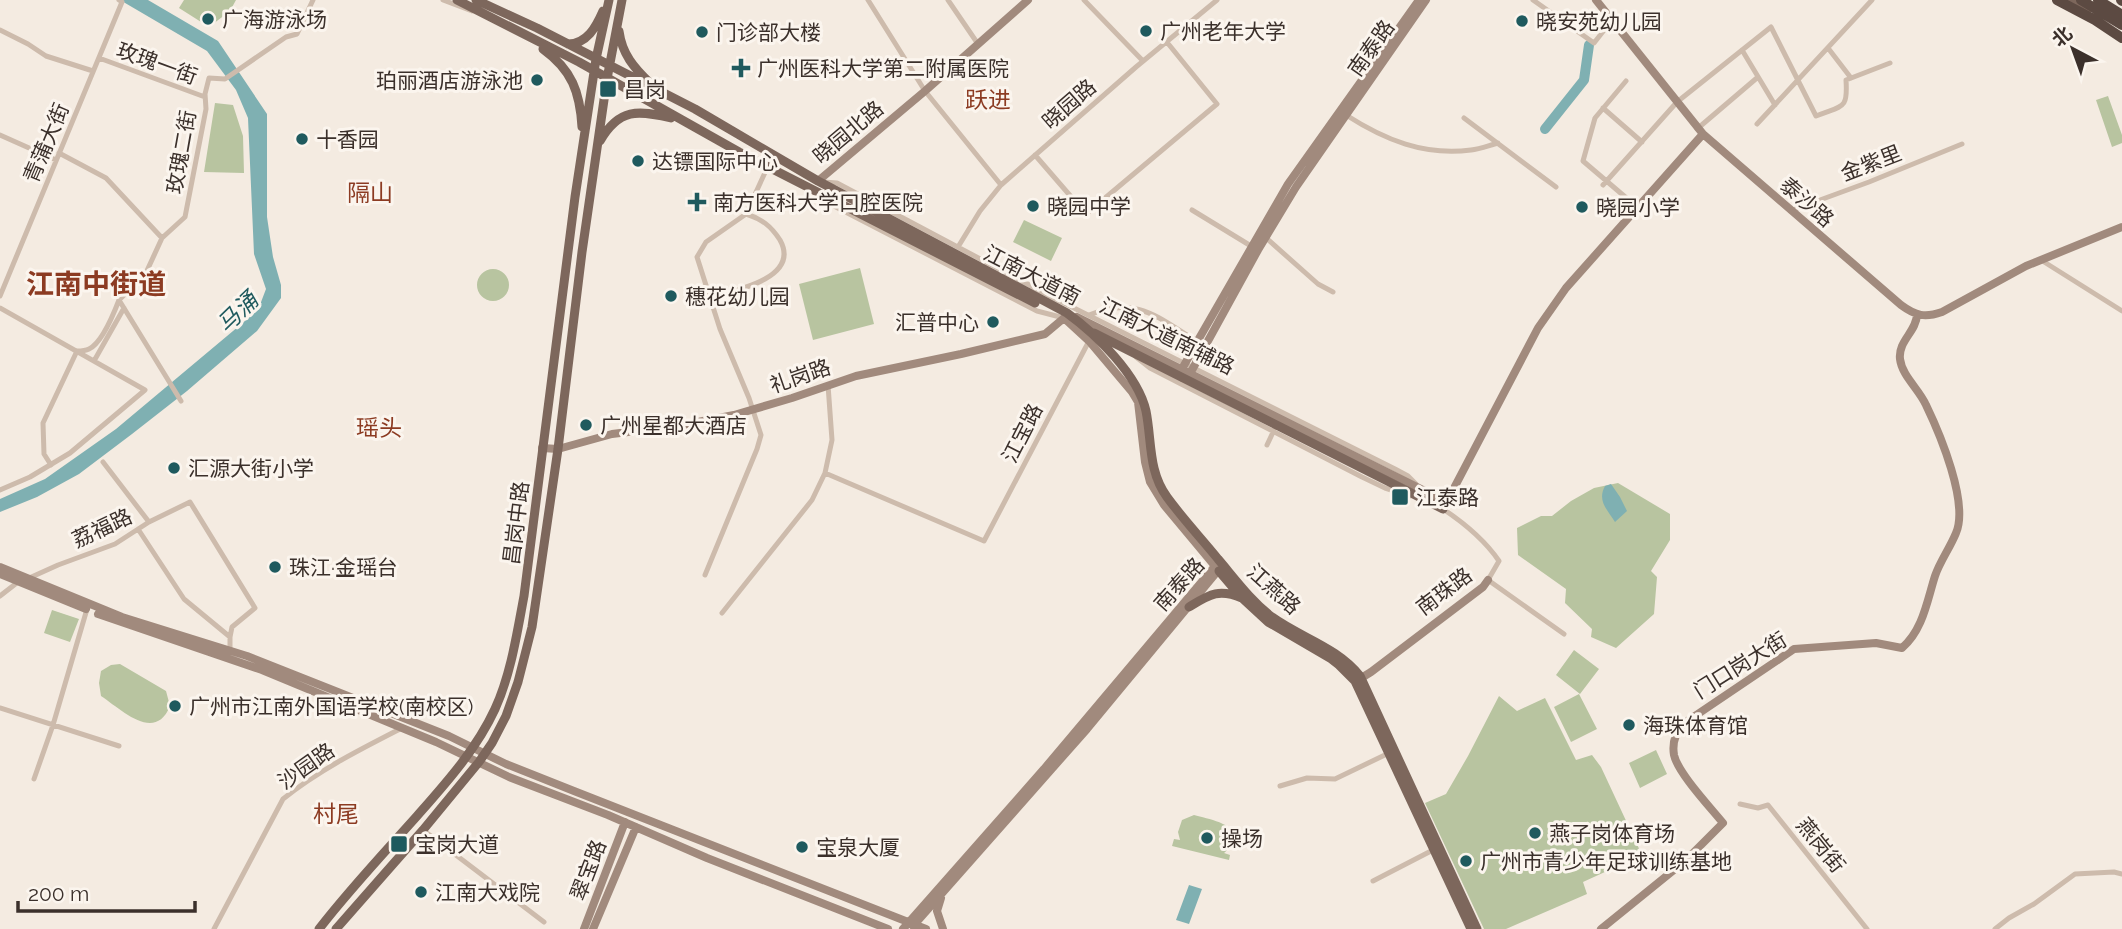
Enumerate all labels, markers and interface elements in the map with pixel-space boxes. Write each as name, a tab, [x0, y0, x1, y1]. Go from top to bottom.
place label: 广海游泳场	[222, 7, 327, 32]
place label: 晓安苑幼儿园	[1536, 9, 1662, 34]
marker: 广海游泳场	[200, 11, 216, 27]
marker: 晓安苑幼儿园	[1514, 13, 1530, 29]
north arrow	[2038, 14, 2108, 84]
street label: 南泰路	[1343, 15, 1399, 81]
place label: 广州老年大学	[1160, 19, 1286, 44]
place label: 门诊部大楼	[716, 20, 821, 45]
text: 北	[2047, 22, 2076, 51]
marker: 广州老年大学	[1138, 23, 1154, 39]
marker: 门诊部大楼	[694, 24, 710, 40]
street label: 玫瑰一街	[113, 37, 201, 89]
place label: 广州医科大学第二附属医院	[757, 56, 1009, 81]
marker: 广州医科大学第二附属医院	[731, 58, 751, 78]
place label: 珀丽酒店游泳池	[376, 68, 523, 93]
marker: 珀丽酒店游泳池	[529, 72, 545, 88]
street label: 晓园路	[1037, 74, 1101, 134]
place label: 昌岗	[624, 77, 666, 102]
marker: 昌岗	[598, 79, 618, 99]
district label: 跃进	[965, 86, 1011, 113]
street label: 晓园北路	[808, 95, 888, 169]
street label: 青蒲大街	[18, 99, 74, 187]
street label: 玫瑰二街	[161, 108, 201, 196]
place label: 十香园	[316, 127, 379, 152]
marker: 十香园	[294, 131, 310, 147]
street label: 金紫里	[1837, 140, 1905, 186]
place label: 达镖国际中心	[652, 149, 778, 174]
marker: 达镖国际中心	[630, 153, 646, 169]
street label: 泰沙路	[1775, 172, 1839, 232]
district label: 隔山	[347, 179, 393, 206]
place label: 南方医科大学口腔医院	[713, 190, 923, 215]
marker: 南方医科大学口腔医院	[687, 192, 707, 212]
place label: 晓园中学	[1047, 194, 1131, 219]
place label: 晓园小学	[1596, 195, 1680, 220]
marker: 晓园中学	[1025, 198, 1041, 214]
marker: 晓园小学	[1574, 199, 1590, 215]
street label: 江南大道南	[980, 240, 1084, 310]
district label: 江南中街道	[26, 268, 166, 301]
water label: 马涌	[211, 284, 265, 338]
place label: 穗花幼儿园	[685, 284, 790, 309]
marker: 穗花幼儿园	[663, 288, 679, 304]
street label: 江南大道南辅路	[1095, 293, 1239, 379]
place label: 汇普中心	[895, 310, 979, 335]
marker: 汇普中心	[985, 314, 1001, 330]
street label: 礼岗路	[766, 354, 834, 398]
street label: 江宝路	[997, 399, 1047, 467]
place label: 广州星都大酒店	[600, 413, 747, 438]
district label: 瑶头	[356, 414, 402, 441]
marker: 广州星都大酒店	[578, 417, 594, 433]
place label: 汇源大街小学	[188, 456, 314, 481]
marker: 汇源大街小学	[166, 460, 182, 476]
street label: 昌岗中路	[498, 480, 534, 566]
place label: 江泰路	[1416, 485, 1479, 510]
marker: 江泰路	[1390, 487, 1410, 507]
street label: 荔福路	[68, 503, 136, 553]
street label: 南泰路	[1149, 552, 1209, 616]
place label: 珠江·金瑶台	[289, 555, 398, 580]
marker: 珠江·金瑶台	[267, 559, 283, 575]
street label: 江燕路	[1242, 559, 1306, 619]
street label: 南珠路	[1411, 562, 1477, 620]
street label: 门口岗大街	[1689, 627, 1791, 703]
place label: 广州市江南外国语学校(南校区)	[189, 694, 473, 719]
marker: 广州市江南外国语学校(南校区)	[167, 698, 183, 714]
place label: 海珠体育馆	[1643, 713, 1748, 738]
marker: 海珠体育馆	[1621, 717, 1637, 733]
street label: 沙园路	[273, 738, 339, 794]
district label: 村尾	[313, 800, 359, 827]
street label: 燕岗街	[1791, 813, 1851, 877]
place label: 燕子岗体育场	[1549, 821, 1675, 846]
marker: 燕子岗体育场	[1527, 825, 1543, 841]
place label: 操场	[1221, 826, 1263, 851]
marker: 操场	[1199, 830, 1215, 846]
place label: 宝岗大道	[415, 832, 499, 857]
marker: 宝岗大道	[389, 834, 409, 854]
place label: 宝泉大厦	[816, 835, 900, 860]
street label: 翠宝路	[565, 836, 611, 904]
marker: 宝泉大厦	[794, 839, 810, 855]
place label: 广州市青少年足球训练基地	[1480, 849, 1732, 874]
marker: 广州市青少年足球训练基地	[1458, 853, 1474, 869]
scale bar	[18, 870, 194, 914]
place label: 江南大戏院	[435, 880, 540, 905]
text: 200 m	[28, 881, 89, 906]
marker: 江南大戏院	[413, 884, 429, 900]

